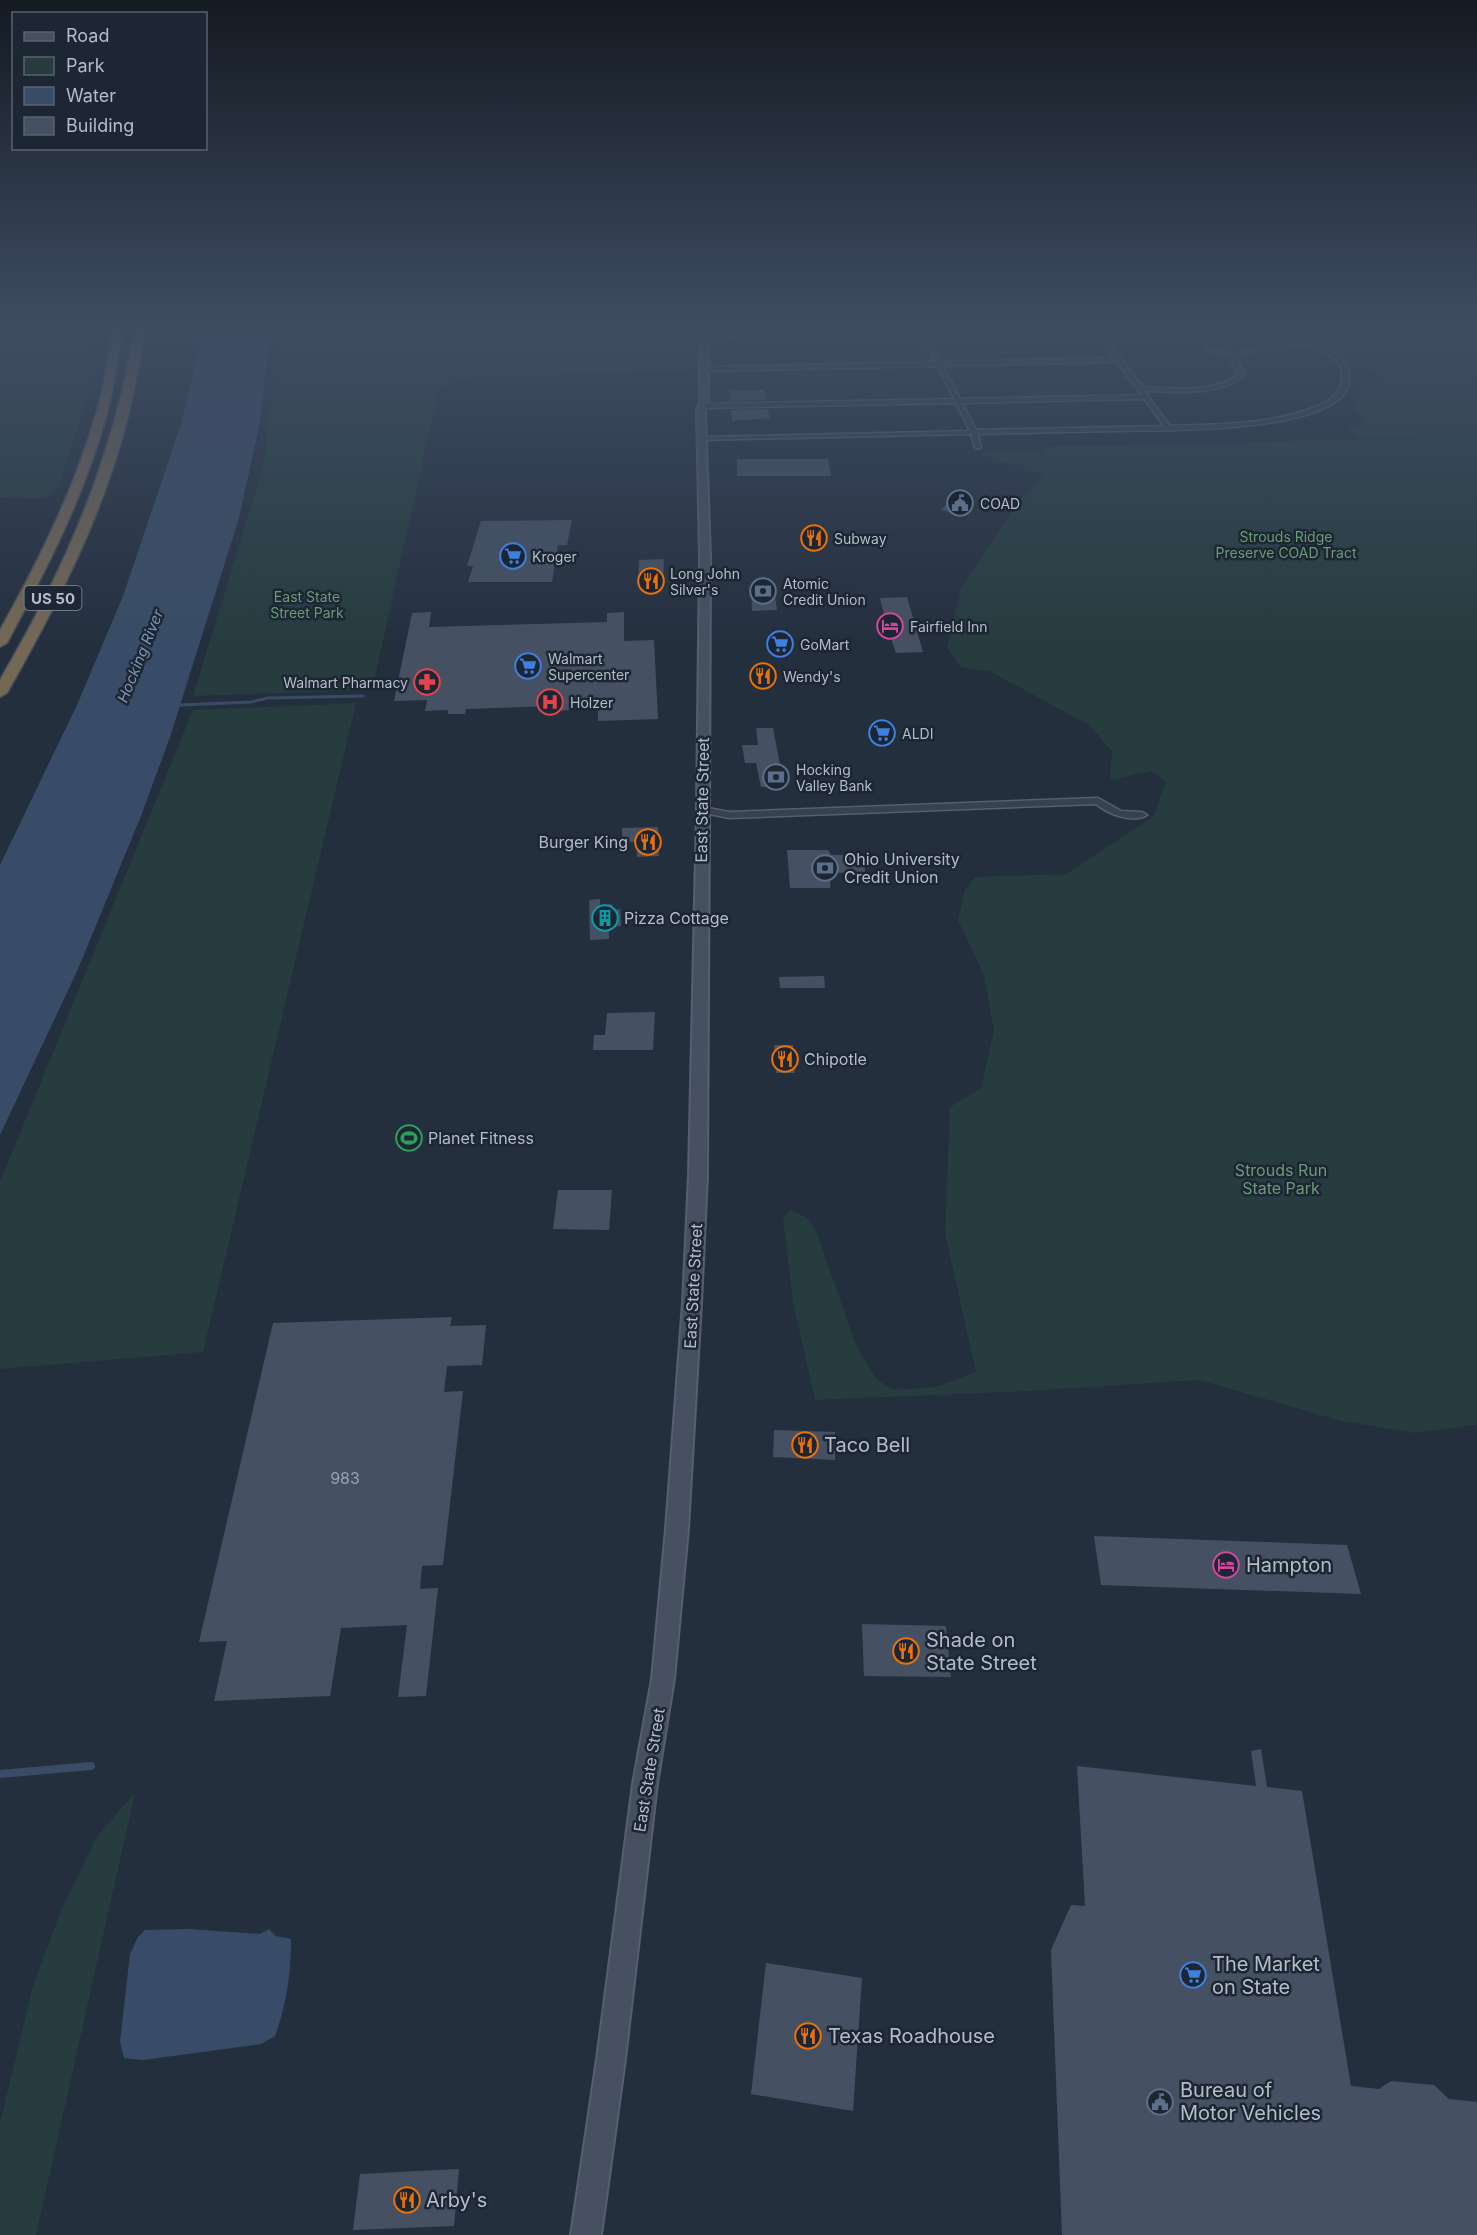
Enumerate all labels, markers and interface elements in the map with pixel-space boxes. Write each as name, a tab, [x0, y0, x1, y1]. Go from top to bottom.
legend	[12, 12, 207, 150]
text: Road	[66, 25, 109, 46]
text: Park	[66, 55, 105, 76]
text: Water	[66, 85, 116, 106]
text: Building	[66, 115, 134, 136]
public building icon: COAD	[945, 488, 975, 518]
place label: COAD	[980, 495, 1020, 512]
restaurant icon: Subway	[799, 523, 829, 553]
park label: Strouds Ridge Preserve COAD Tract	[1216, 528, 1357, 561]
place label: Subway	[834, 530, 887, 547]
supermarket icon: Kroger	[498, 541, 528, 571]
place label: Kroger	[532, 548, 577, 565]
place label: Long John Silver's	[670, 565, 740, 598]
restaurant icon: Long John Silver's	[636, 566, 666, 596]
place label: Atomic Credit Union	[783, 575, 866, 608]
bank icon: Atomic Credit Union	[748, 576, 778, 606]
road number: US 50	[25, 586, 82, 610]
park label: East State Street Park	[270, 588, 344, 621]
water label: Hocking River	[113, 606, 167, 705]
hotel icon: Fairfield Inn	[875, 611, 905, 641]
place label: Fairfield Inn	[910, 618, 988, 635]
supermarket icon: GoMart	[765, 629, 795, 659]
place label: GoMart	[800, 636, 850, 653]
place label: Walmart Supercenter	[548, 650, 629, 683]
supermarket icon: Walmart Supercenter	[513, 651, 543, 681]
restaurant icon: Wendy's	[748, 661, 778, 691]
pharmacy icon: Walmart Pharmacy	[412, 667, 442, 697]
place label: Wendy's	[783, 668, 841, 685]
place label: Walmart Pharmacy	[283, 674, 408, 691]
hospital icon: Holzer	[535, 687, 565, 717]
place label: Holzer	[570, 694, 613, 711]
supermarket icon: ALDI	[867, 718, 897, 748]
place label: ALDI	[902, 725, 933, 742]
street label: East State Street	[691, 737, 713, 863]
place label: Hocking Valley Bank	[796, 761, 873, 794]
bank icon: Hocking Valley Bank	[761, 762, 791, 792]
restaurant icon: Burger King	[633, 827, 663, 857]
place label: Burger King	[539, 832, 628, 852]
place label: Ohio University Credit Union	[844, 849, 960, 887]
bank icon: Ohio University Credit Union	[810, 853, 840, 883]
building icon: Pizza Cottage	[590, 903, 620, 933]
place label: Pizza Cottage	[624, 908, 729, 928]
restaurant icon: Chipotle	[770, 1044, 800, 1074]
place label: Chipotle	[804, 1049, 867, 1069]
sports icon: Planet Fitness	[394, 1123, 424, 1153]
place label: Planet Fitness	[428, 1128, 534, 1148]
park label: Strouds Run State Park	[1235, 1160, 1327, 1198]
street label: East State Street	[680, 1223, 706, 1349]
restaurant icon: Taco Bell	[790, 1430, 820, 1460]
place label: Taco Bell	[824, 1433, 910, 1457]
house number: 983	[330, 1468, 360, 1488]
hotel icon: Hampton	[1211, 1550, 1241, 1580]
place label: Hampton	[1246, 1553, 1332, 1577]
place label: Shade on State Street	[926, 1628, 1037, 1675]
restaurant icon: Shade on State Street	[891, 1636, 921, 1666]
street label: East State Street	[629, 1707, 669, 1833]
place label: The Market on State	[1212, 1952, 1320, 1999]
supermarket icon: The Market on State	[1178, 1960, 1208, 1990]
restaurant icon: Texas Roadhouse	[793, 2021, 823, 2051]
place label: Texas Roadhouse	[828, 2024, 995, 2048]
place label: Bureau of Motor Vehicles	[1180, 2078, 1321, 2125]
public building icon: Bureau of Motor Vehicles	[1145, 2087, 1175, 2117]
restaurant icon: Arby's	[392, 2185, 422, 2215]
place label: Arby's	[426, 2188, 487, 2212]

